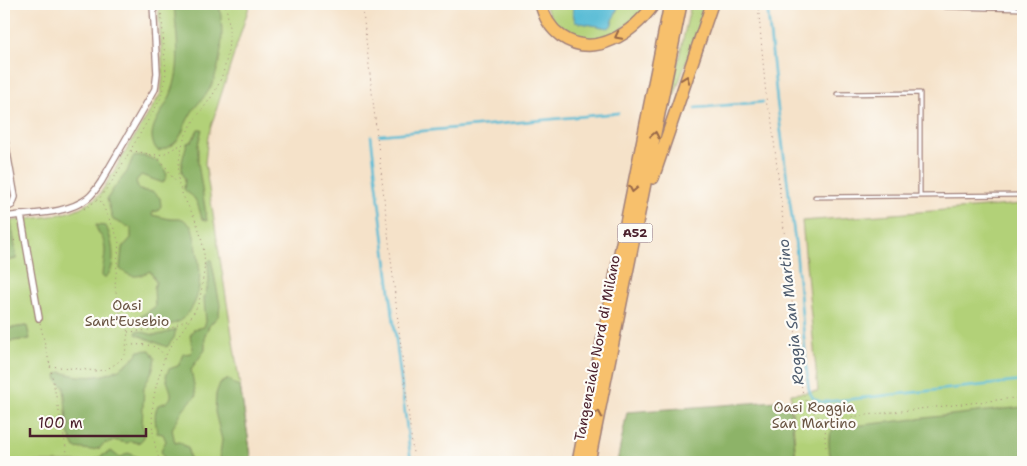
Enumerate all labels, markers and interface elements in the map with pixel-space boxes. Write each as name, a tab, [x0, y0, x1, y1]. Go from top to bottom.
one-way arrow	[615, 30, 624, 40]
one-way arrow	[680, 76, 690, 84]
one-way arrow	[649, 131, 659, 139]
one-way arrow	[628, 184, 638, 193]
road number: A52	[618, 224, 652, 242]
water label: Roggia San Martino	[773, 238, 809, 386]
street label: Tangenziale Nord di Milano	[570, 253, 624, 443]
park label: Oasi Sant'Eusebio	[85, 296, 169, 330]
park label: Oasi Roggia San Martino	[772, 398, 856, 432]
scale bar	[30, 406, 146, 438]
one-way arrow	[593, 410, 603, 419]
text: 100 m	[38, 413, 83, 433]

